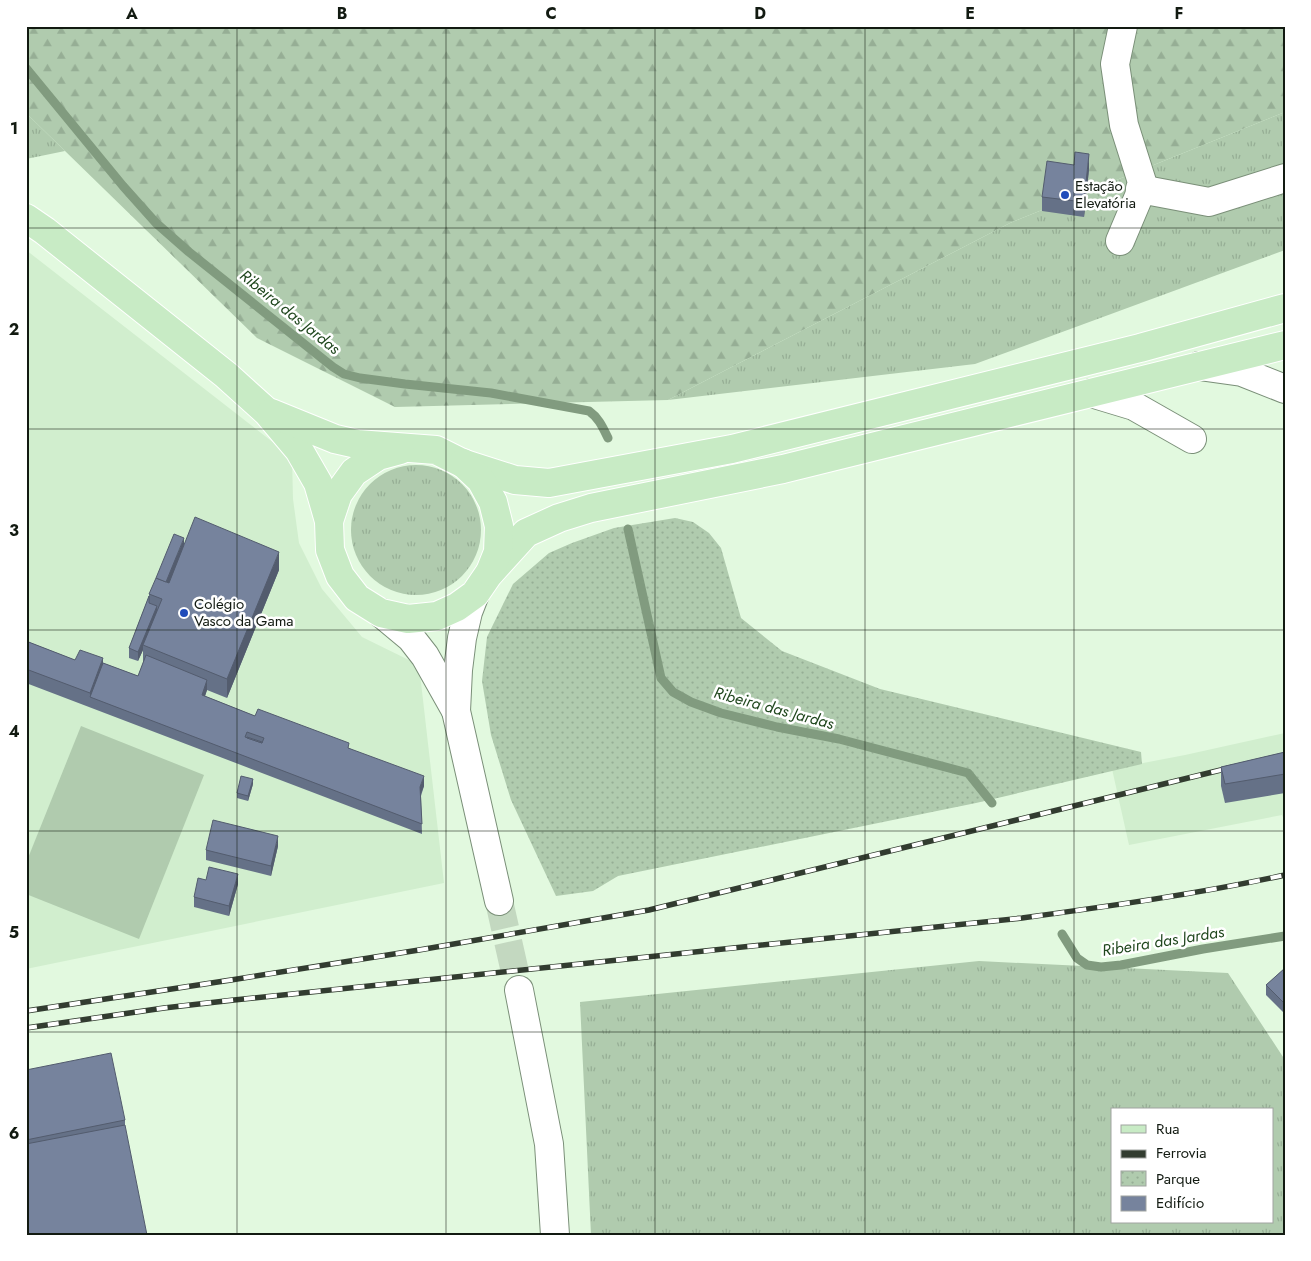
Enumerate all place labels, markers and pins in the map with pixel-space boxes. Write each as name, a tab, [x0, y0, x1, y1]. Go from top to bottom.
place label: Estação Elevatória	[1075, 175, 1136, 214]
marker: Estação Elevatória	[1059, 189, 1071, 201]
place label: Colégio Vasco da Gama	[194, 593, 294, 632]
marker: Colégio Vasco da Gama	[178, 607, 190, 619]

